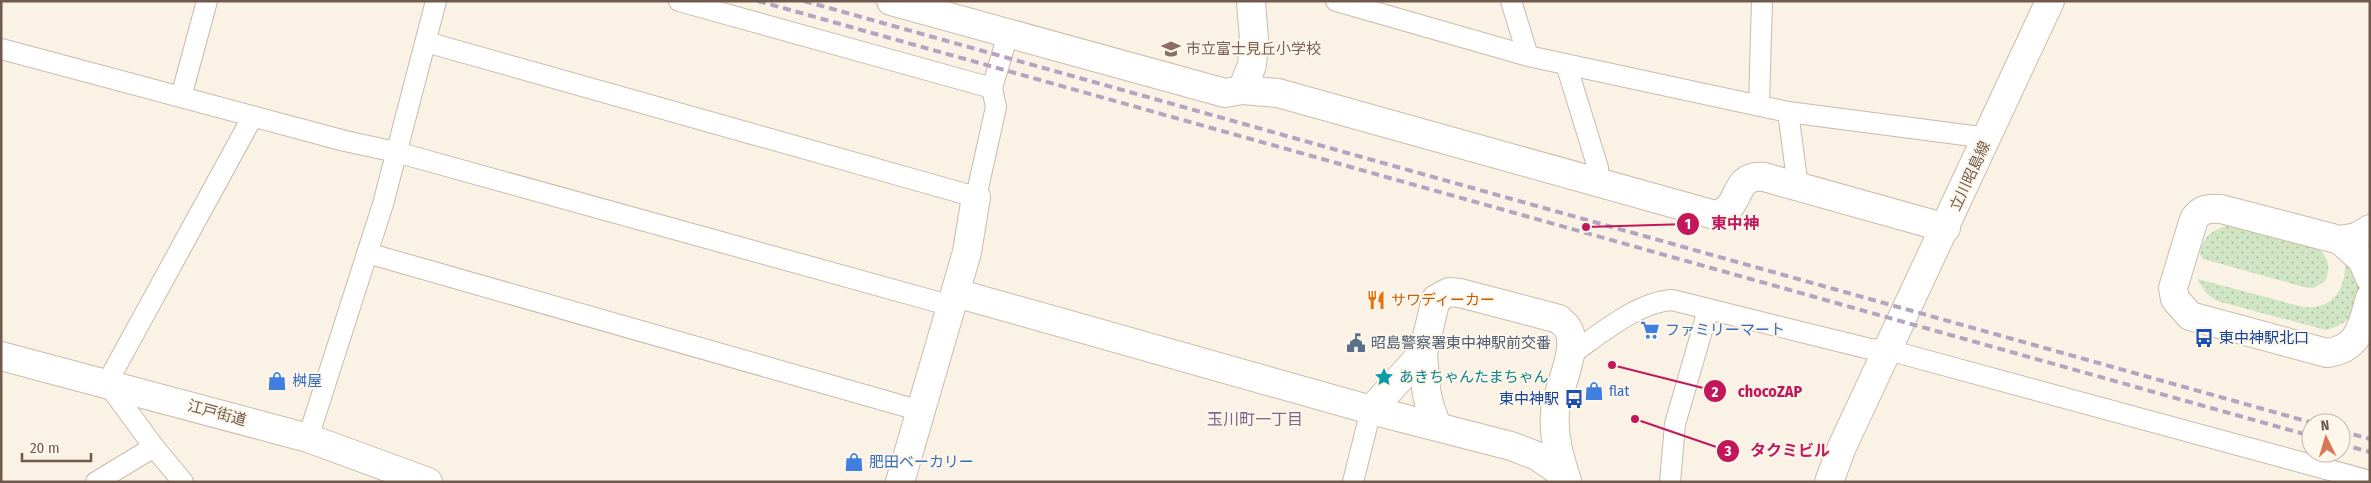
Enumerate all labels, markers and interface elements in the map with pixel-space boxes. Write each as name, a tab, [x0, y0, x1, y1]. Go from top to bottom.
school or university icon: 市立富士見丘小学校	[1160, 38, 1182, 60]
place label: 市立富士見丘小学校	[1186, 40, 1321, 58]
street label: 立川昭島線	[1946, 138, 1994, 214]
callout: 東中神	[1676, 208, 1769, 239]
text: 東中神	[1711, 214, 1759, 233]
text: 1	[1685, 215, 1691, 233]
restaurant icon: サワディーカー	[1365, 289, 1387, 311]
place label: サワディーカー	[1391, 291, 1495, 309]
supermarket icon: ファミリーマート	[1639, 319, 1661, 341]
place label: ファミリーマート	[1665, 321, 1785, 339]
bus stop icon: 東中神駅北口	[2193, 327, 2215, 349]
place label: 東中神駅北口	[2219, 329, 2309, 347]
public building icon: 昭島警察署東中神駅前交番	[1345, 332, 1367, 354]
place label: 昭島警察署東中神駅前交番	[1371, 334, 1551, 352]
place icon: あきちゃんたまちゃん	[1373, 366, 1395, 388]
place label: あきちゃんたまちゃん	[1399, 368, 1549, 386]
shop icon: 桝屋	[266, 370, 288, 392]
place label: 桝屋	[292, 372, 322, 390]
callout: chocoZAP	[1703, 376, 1812, 407]
shop icon: flat	[1583, 380, 1605, 402]
place label: flat	[1609, 382, 1629, 400]
text: chocoZAP	[1738, 382, 1802, 401]
text: 2	[1711, 383, 1719, 401]
bus stop icon: 東中神駅	[1563, 388, 1585, 410]
place label: 東中神駅	[1499, 390, 1559, 408]
street label: 江戸街道	[186, 397, 248, 429]
district label: 玉川町一丁目	[1207, 410, 1303, 429]
north arrow	[2301, 413, 2351, 463]
text: N	[2320, 417, 2330, 434]
scale bar	[22, 430, 91, 462]
callout: タクミビル	[1715, 435, 1840, 466]
text: 20 m	[30, 439, 60, 457]
text: タクミビル	[1750, 441, 1830, 460]
text: 3	[1723, 442, 1732, 460]
shop icon: 肥田ベーカリー	[843, 451, 865, 473]
place label: 肥田ベーカリー	[869, 453, 974, 471]

